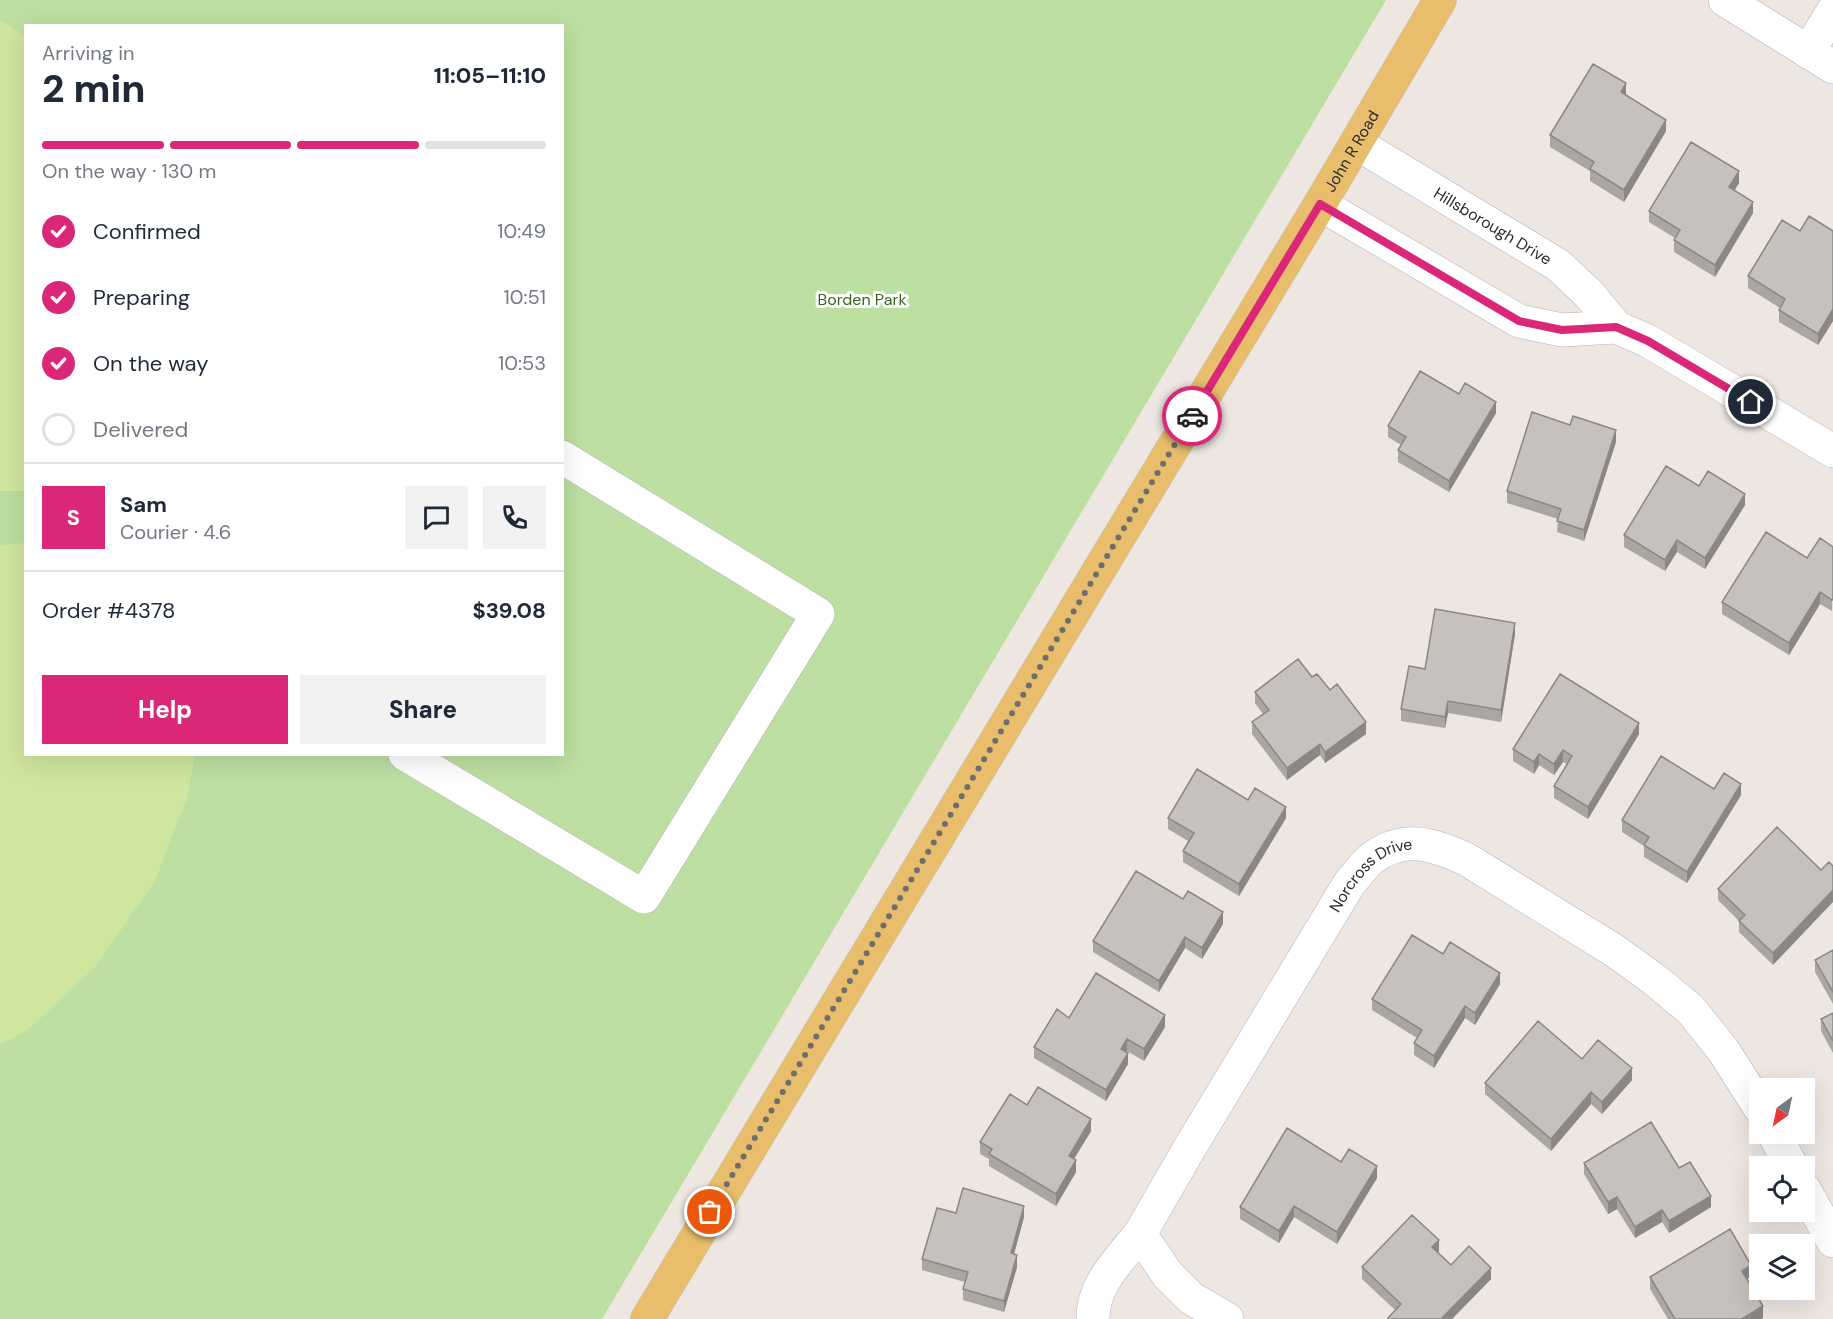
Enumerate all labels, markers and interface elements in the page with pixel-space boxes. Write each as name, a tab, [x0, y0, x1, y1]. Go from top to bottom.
text: Arriving in	[42, 40, 134, 66]
text: 11:05–11:10	[434, 61, 546, 90]
text: 2 min	[42, 63, 146, 114]
street label: John R Road	[1319, 106, 1383, 196]
text: On the way · 130 m	[42, 158, 216, 184]
street label: Hillsborough Drive	[1430, 182, 1556, 269]
icon: check	[42, 215, 75, 248]
text: Confirmed	[93, 217, 201, 246]
text: 10:49	[497, 218, 546, 244]
icon: check	[42, 281, 75, 314]
text: Preparing	[93, 283, 190, 312]
text: 10:51	[504, 284, 546, 310]
park label: Borden Park	[818, 289, 906, 310]
icon: check	[42, 347, 75, 380]
text: On the way	[93, 349, 208, 378]
text: 10:53	[498, 350, 546, 376]
pin	[1725, 376, 1776, 427]
icon: home	[1734, 385, 1767, 418]
courier	[1162, 386, 1222, 446]
icon: car	[1176, 400, 1209, 433]
text: Delivered	[93, 415, 188, 444]
button: chat	[405, 486, 468, 549]
button: phone	[483, 486, 546, 549]
text: Sam	[120, 490, 167, 519]
text: S	[67, 503, 80, 532]
text: Courier · 4.6	[120, 519, 231, 545]
text: Order #4378	[42, 596, 175, 625]
text: $39.08	[473, 596, 546, 625]
button: Help	[42, 675, 288, 744]
button: Share	[300, 675, 546, 744]
street label: Norcross Drive	[1324, 833, 1413, 916]
north arrow	[1749, 1078, 1815, 1144]
map controls	[1749, 1078, 1815, 1300]
button: locate	[1749, 1156, 1815, 1222]
pin	[684, 1186, 735, 1237]
icon: bag	[693, 1195, 726, 1228]
button: layers	[1749, 1234, 1815, 1300]

